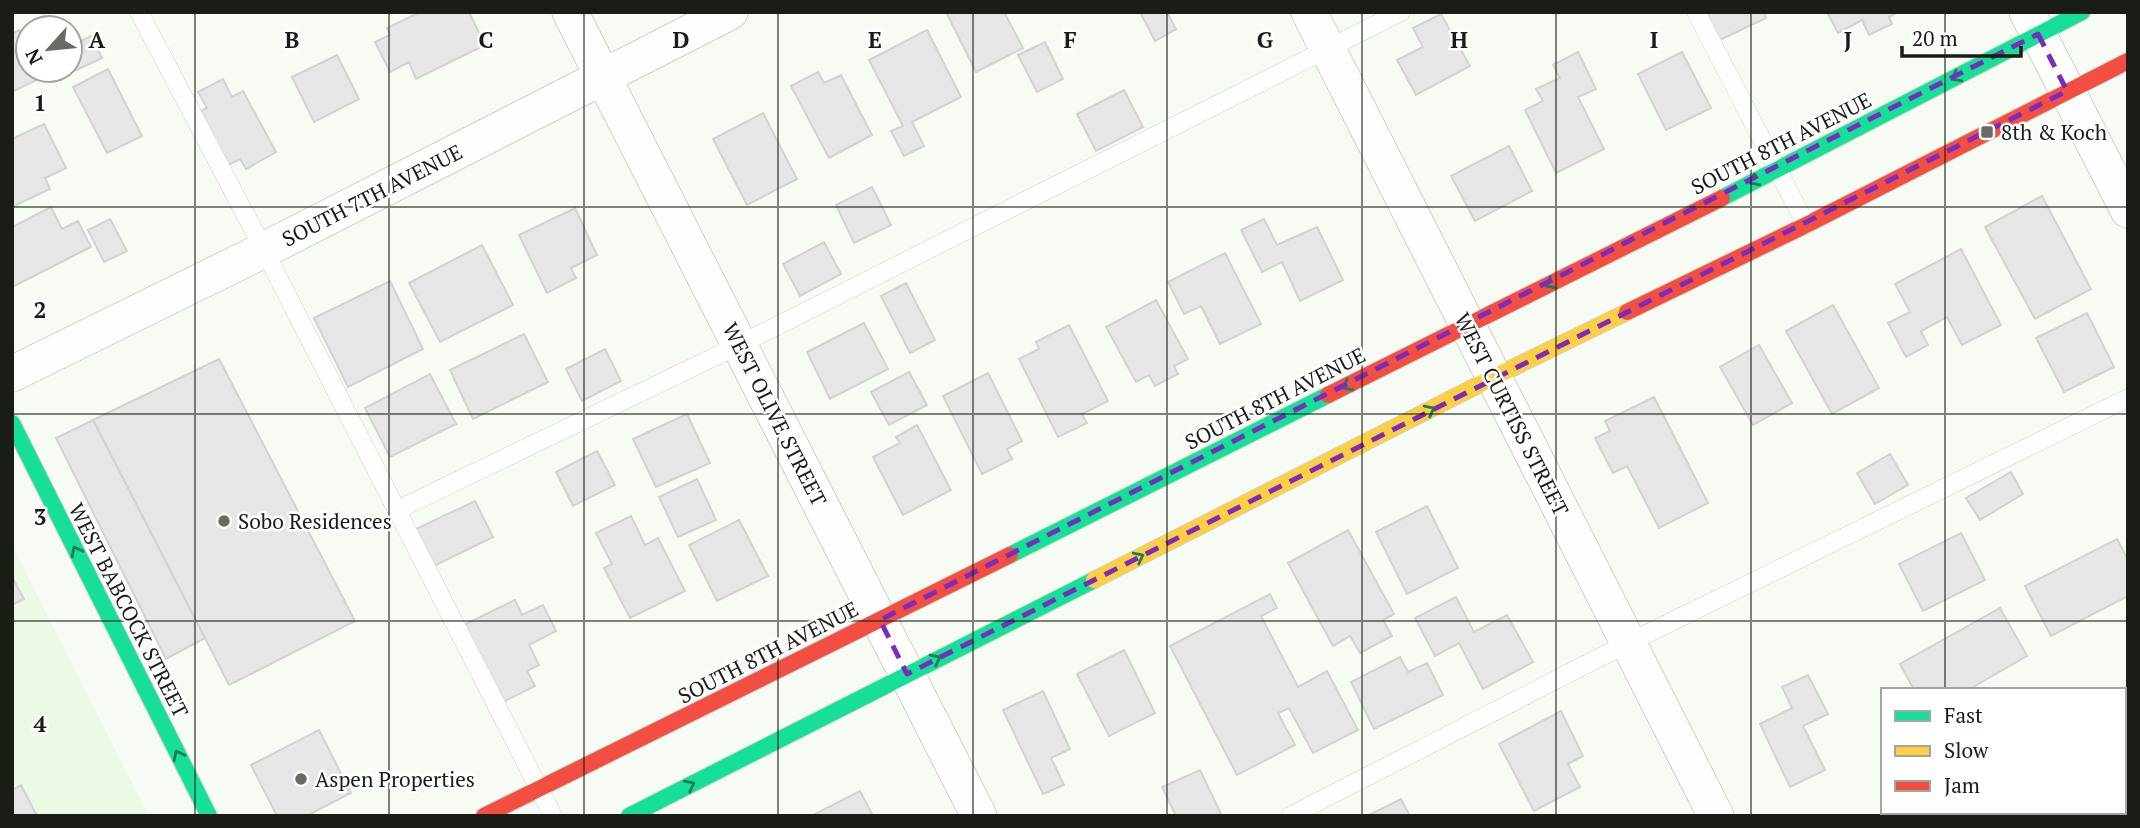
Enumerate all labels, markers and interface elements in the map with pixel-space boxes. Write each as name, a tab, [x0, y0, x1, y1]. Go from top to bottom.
north arrow	[14, 14, 84, 84]
scale bar	[1902, 14, 2021, 58]
text: A	[89, 24, 106, 55]
text: B	[285, 24, 300, 55]
text: C	[479, 24, 494, 55]
text: D	[673, 24, 690, 55]
text: E	[868, 24, 882, 55]
text: F	[1063, 24, 1077, 55]
text: G	[1257, 24, 1274, 55]
text: H	[1450, 24, 1468, 55]
text: I	[1650, 24, 1658, 55]
text: J	[1844, 24, 1852, 55]
text: 20 m	[1912, 24, 1958, 52]
text: N	[19, 44, 48, 69]
one-way arrow	[1950, 68, 1963, 82]
street label: SOUTH 8TH AVENUE	[1686, 85, 1876, 201]
text: 1	[34, 87, 47, 118]
place label: 8th & Koch	[2001, 118, 2107, 146]
marker: 8th & Koch	[1979, 124, 1995, 140]
street label: SOUTH 7TH AVENUE	[277, 137, 467, 253]
one-way arrow	[1749, 173, 1761, 187]
one-way arrow	[1545, 275, 1557, 289]
text: 2	[34, 294, 47, 325]
street label: WEST CURTISS STREET	[1449, 308, 1575, 520]
street label: WEST OLIVE STREET	[717, 317, 833, 511]
street label: SOUTH 8TH AVENUE	[1180, 340, 1370, 456]
one-way arrow	[1342, 377, 1354, 391]
one-way arrow	[1423, 404, 1435, 418]
street label: WEST BABCOCK STREET	[63, 498, 195, 722]
text: 3	[34, 501, 47, 532]
place label: Sobo Residences	[238, 507, 392, 535]
marker: Sobo Residences	[216, 513, 232, 529]
one-way arrow	[71, 546, 85, 558]
one-way arrow	[1132, 551, 1145, 565]
street label: SOUTH 8TH AVENUE	[673, 594, 863, 710]
one-way arrow	[929, 654, 942, 668]
legend	[1881, 688, 2126, 814]
text: Fast	[1944, 701, 1983, 729]
text: 4	[34, 708, 47, 739]
text: Slow	[1944, 736, 1989, 764]
one-way arrow	[173, 750, 187, 762]
place label: Aspen Properties	[315, 765, 475, 793]
marker: Aspen Properties	[293, 771, 309, 787]
text: Jam	[1944, 771, 1980, 799]
one-way arrow	[683, 779, 695, 793]

